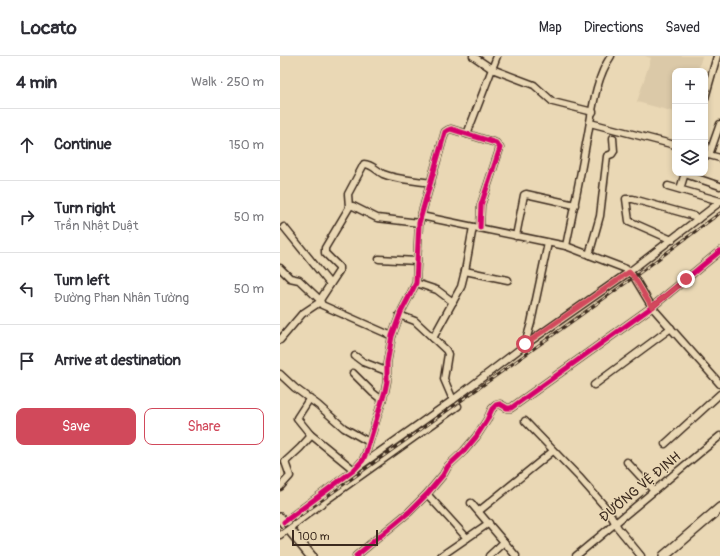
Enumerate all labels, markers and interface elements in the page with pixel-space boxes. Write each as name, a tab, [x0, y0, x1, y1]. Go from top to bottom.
text: Locato	[20, 16, 77, 40]
text: Map	[539, 19, 562, 36]
text: Directions	[584, 19, 643, 36]
text: Saved	[665, 19, 700, 36]
map controls	[672, 68, 708, 176]
button: +	[672, 68, 708, 104]
text: 4 min	[16, 72, 57, 93]
text: Walk · 250 m	[191, 74, 264, 90]
button: −	[672, 104, 708, 140]
icon: ahead	[16, 134, 38, 156]
text: Continue	[54, 135, 112, 154]
text: 150 m	[229, 137, 264, 153]
button: layers	[672, 140, 708, 176]
text: Turn right	[54, 199, 115, 218]
icon: right	[16, 206, 38, 228]
text: 50 m	[234, 209, 264, 225]
text: Trần Nhật Duật	[54, 218, 138, 234]
route end	[677, 270, 695, 288]
text: Turn left	[54, 271, 110, 290]
icon: left	[16, 278, 38, 300]
text: 50 m	[234, 281, 264, 297]
text: Đường Phan Nhân Tường	[54, 290, 189, 306]
route start	[516, 335, 534, 353]
icon: arrive	[16, 350, 38, 372]
text: Arrive at destination	[54, 351, 181, 370]
button: Save	[16, 408, 136, 445]
button: Share	[144, 408, 264, 445]
street label: ĐƯỜNG VỆ ĐỊNH	[595, 447, 684, 526]
scale bar	[292, 528, 378, 547]
text: 100 m	[298, 530, 329, 543]

